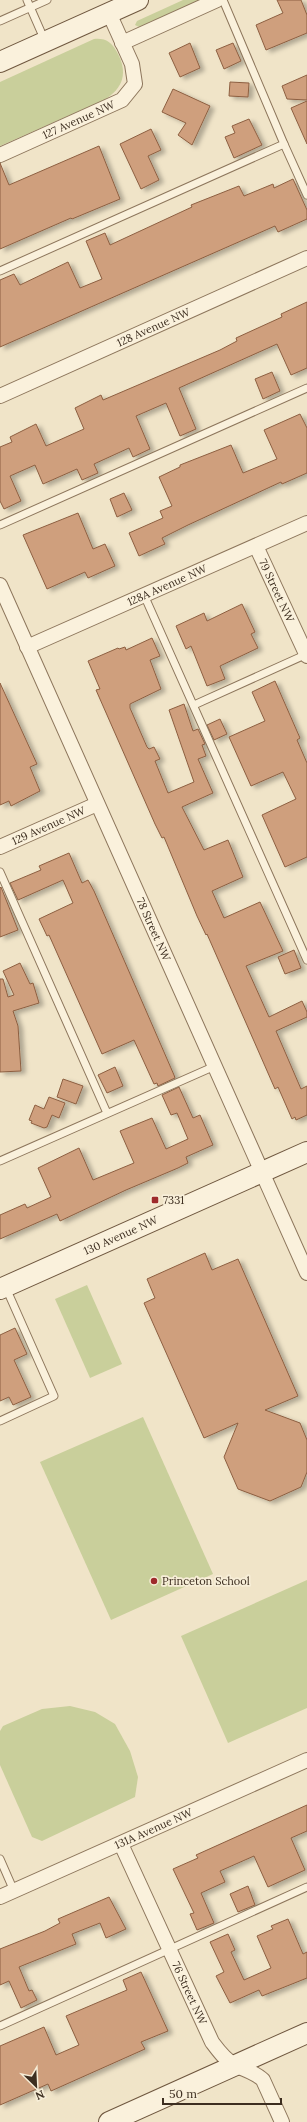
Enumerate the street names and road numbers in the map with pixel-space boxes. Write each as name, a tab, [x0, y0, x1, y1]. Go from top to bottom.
street label: 127 Avenue NW	[40, 97, 118, 142]
street label: 128 Avenue NW	[114, 304, 193, 350]
street label: 79 Street NW	[256, 557, 298, 625]
street label: 128A Avenue NW	[125, 561, 210, 609]
street label: 129 Avenue NW	[10, 803, 88, 848]
street label: 78 Street NW	[133, 896, 174, 964]
street label: 130 Avenue NW	[81, 1212, 161, 1258]
street label: 131A Avenue NW	[112, 1805, 195, 1852]
street label: 76 Street NW	[169, 1959, 210, 2028]

